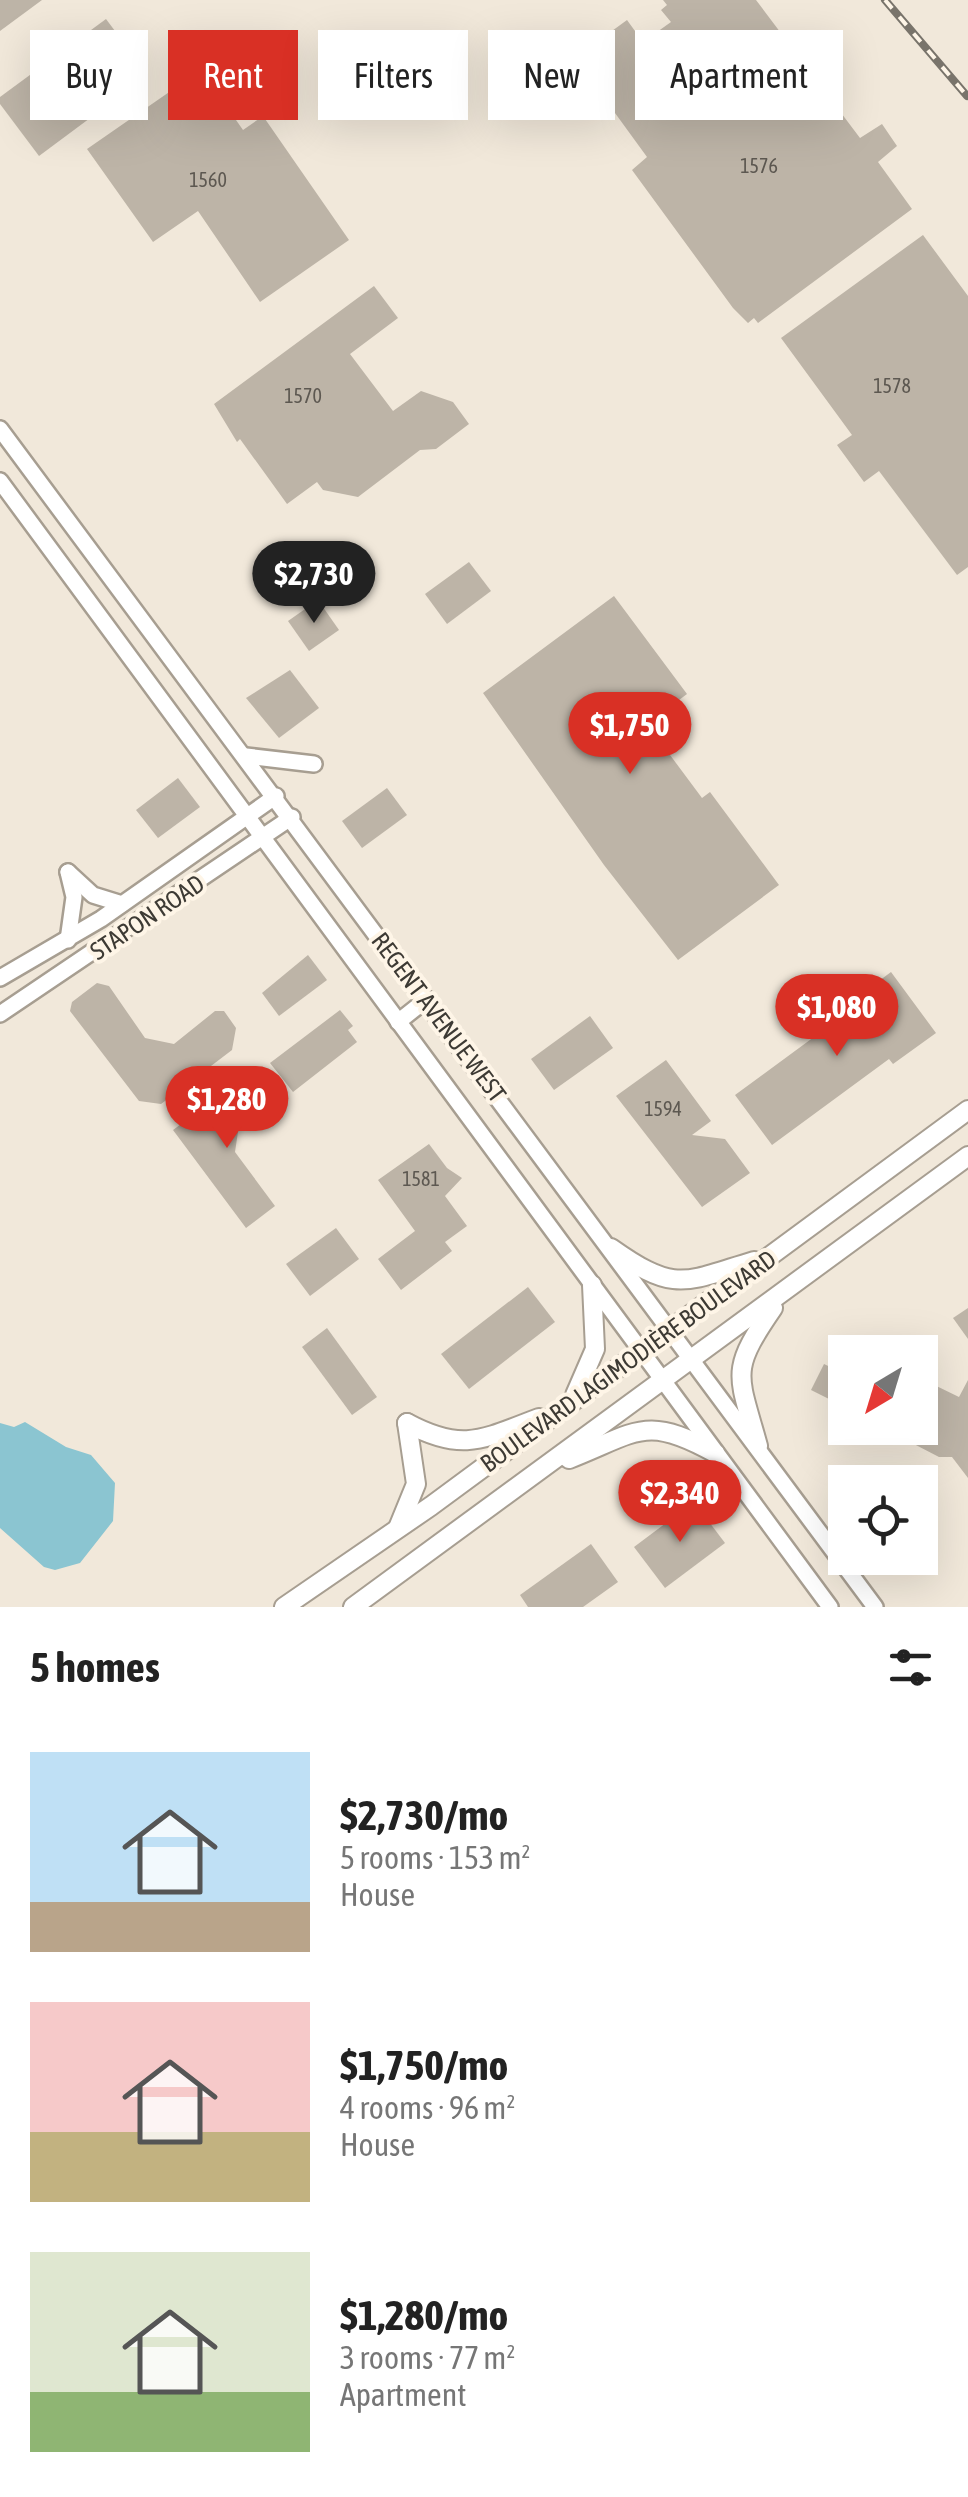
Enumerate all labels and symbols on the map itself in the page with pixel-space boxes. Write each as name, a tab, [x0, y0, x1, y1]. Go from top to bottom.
house number: 1576	[740, 154, 778, 177]
house number: 1560	[189, 168, 227, 191]
house number: 1578	[873, 374, 911, 397]
house number: 1570	[284, 384, 322, 407]
pin: $2,730	[233, 541, 395, 626]
pin: $1,750	[549, 692, 711, 777]
street label: STAPON ROAD	[85, 869, 209, 965]
street label: REGENT AVENUE WEST	[366, 927, 512, 1107]
pin: $1,080	[756, 974, 918, 1059]
pin: $1,280	[146, 1066, 308, 1151]
house number: 1594	[644, 1097, 682, 1120]
house number: 1581	[402, 1167, 440, 1190]
street label: BOULEVARD LAGIMODIÈRE BOULEVARD	[475, 1244, 781, 1478]
north arrow	[828, 1335, 938, 1445]
pin: $2,340	[599, 1460, 761, 1545]

